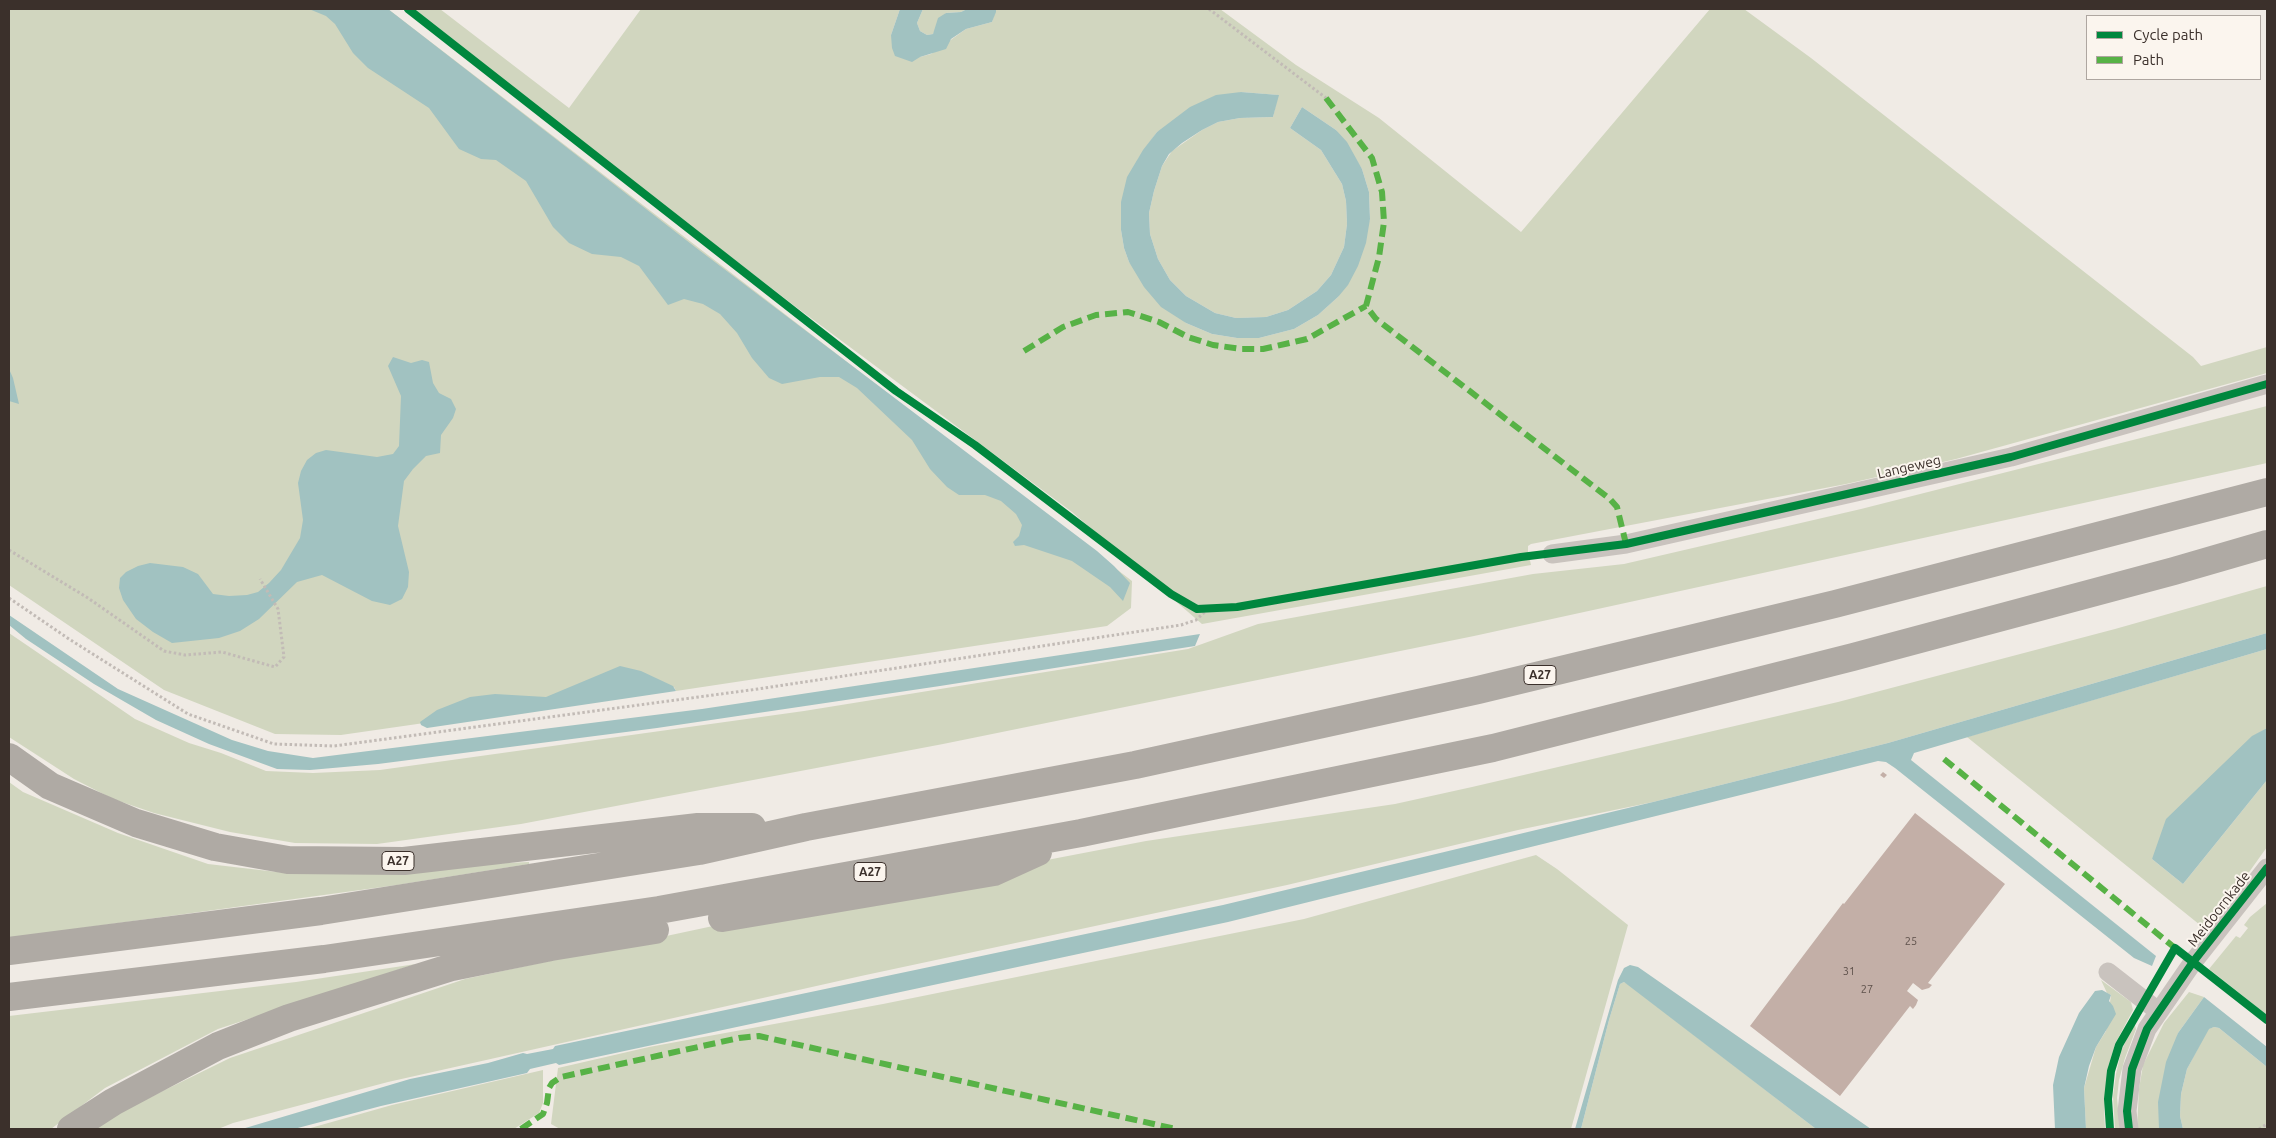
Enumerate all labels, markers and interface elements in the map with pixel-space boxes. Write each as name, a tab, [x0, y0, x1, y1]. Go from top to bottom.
legend	[2086, 15, 2261, 80]
text: Cycle path	[2133, 26, 2203, 43]
text: Path	[2133, 51, 2164, 68]
street label: Langeweg	[1876, 452, 1942, 482]
road number: A27	[1524, 666, 1556, 684]
road number: A27	[382, 851, 414, 870]
road number: A27	[854, 862, 886, 882]
street label: Meidoornkade	[2184, 868, 2254, 950]
house number: 25	[1905, 934, 1917, 948]
house number: 31	[1843, 964, 1855, 978]
house number: 27	[1861, 982, 1873, 996]

